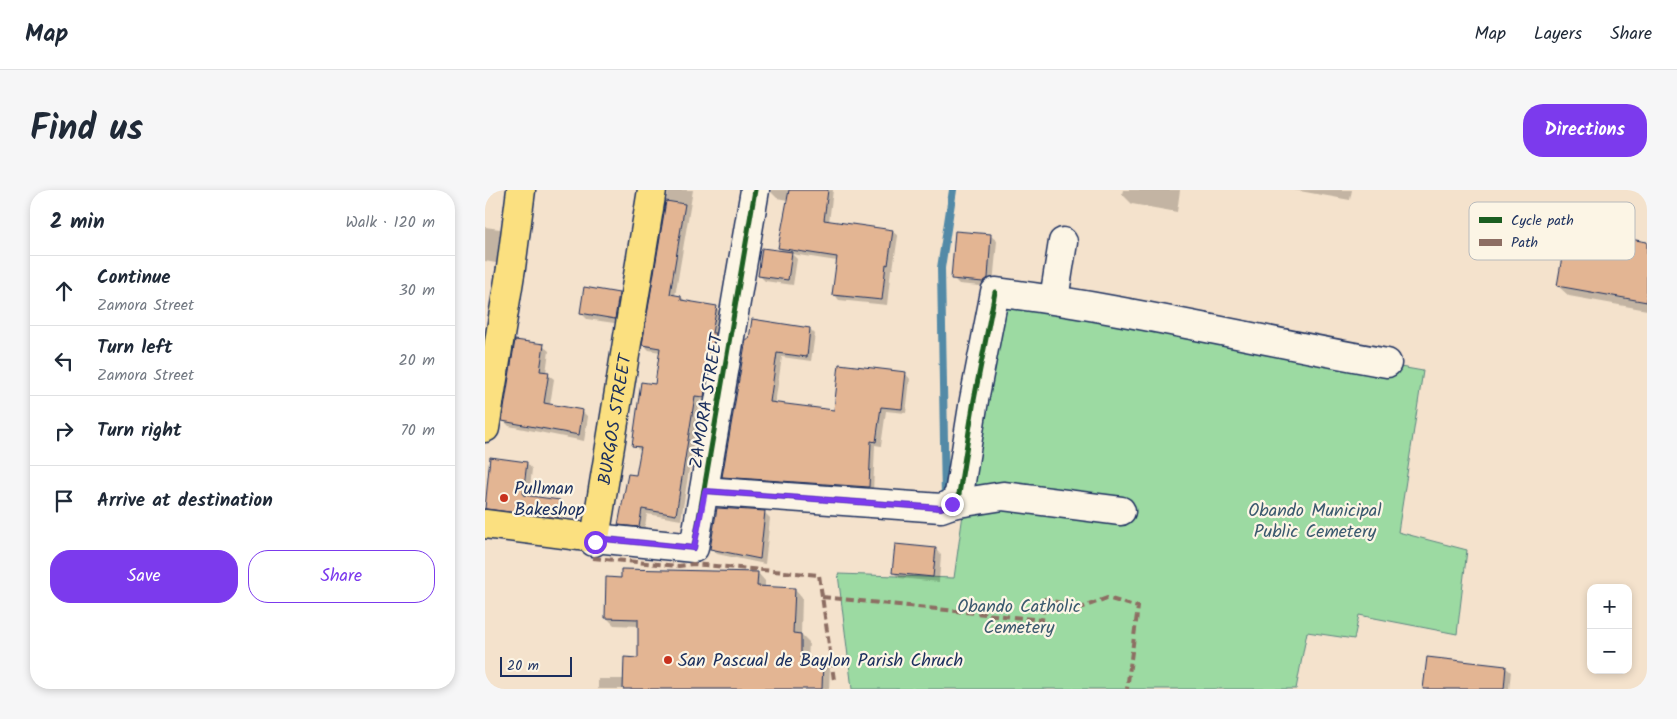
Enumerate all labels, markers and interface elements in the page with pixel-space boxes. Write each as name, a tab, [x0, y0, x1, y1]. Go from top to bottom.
text: Map	[25, 15, 68, 54]
text: Map	[1475, 20, 1506, 49]
text: Layers	[1534, 20, 1582, 49]
text: Share	[1610, 20, 1652, 49]
text: Find us	[30, 102, 143, 158]
button: Directions	[1523, 104, 1647, 157]
legend	[1469, 202, 1635, 260]
text: 2 min	[50, 206, 105, 239]
text: Walk · 120 m	[345, 210, 435, 235]
text: Cycle path	[1511, 210, 1574, 232]
text: Path	[1511, 232, 1538, 254]
text: Continue	[97, 263, 170, 293]
icon: ahead	[50, 277, 78, 305]
text: 30 m	[399, 278, 435, 303]
text: Zamora Street	[97, 293, 194, 318]
street label: ZAMORA STREET	[682, 330, 733, 471]
text: Turn left	[97, 333, 172, 363]
icon: left	[50, 347, 78, 375]
text: 20 m	[399, 348, 435, 373]
street label: BURGOS STREET	[591, 351, 641, 487]
text: Zamora Street	[97, 363, 194, 388]
text: Turn right	[97, 416, 182, 446]
icon: right	[50, 417, 78, 445]
text: 70 m	[400, 418, 435, 443]
place label: Pullman Bakeshop	[514, 475, 585, 525]
text: Arrive at destination	[97, 486, 273, 516]
icon: arrive	[50, 487, 78, 515]
marker: Pullman Bakeshop	[498, 492, 510, 504]
route end	[941, 493, 964, 516]
park label: Obando Municipal Public Cemetery	[1248, 497, 1382, 547]
route start	[584, 531, 607, 554]
button: Save	[50, 550, 238, 603]
button: Share	[248, 550, 435, 603]
map controls	[1587, 584, 1632, 674]
button: +	[1587, 584, 1632, 629]
park label: Obando Catholic Cemetery	[957, 593, 1081, 643]
button: −	[1587, 629, 1632, 674]
place label: San Pascual de Baylon Parish Chruch	[678, 647, 963, 676]
scale bar	[500, 654, 573, 677]
marker: San Pascual de Baylon Parish Chruch	[662, 654, 674, 666]
text: 20 m	[507, 655, 539, 677]

